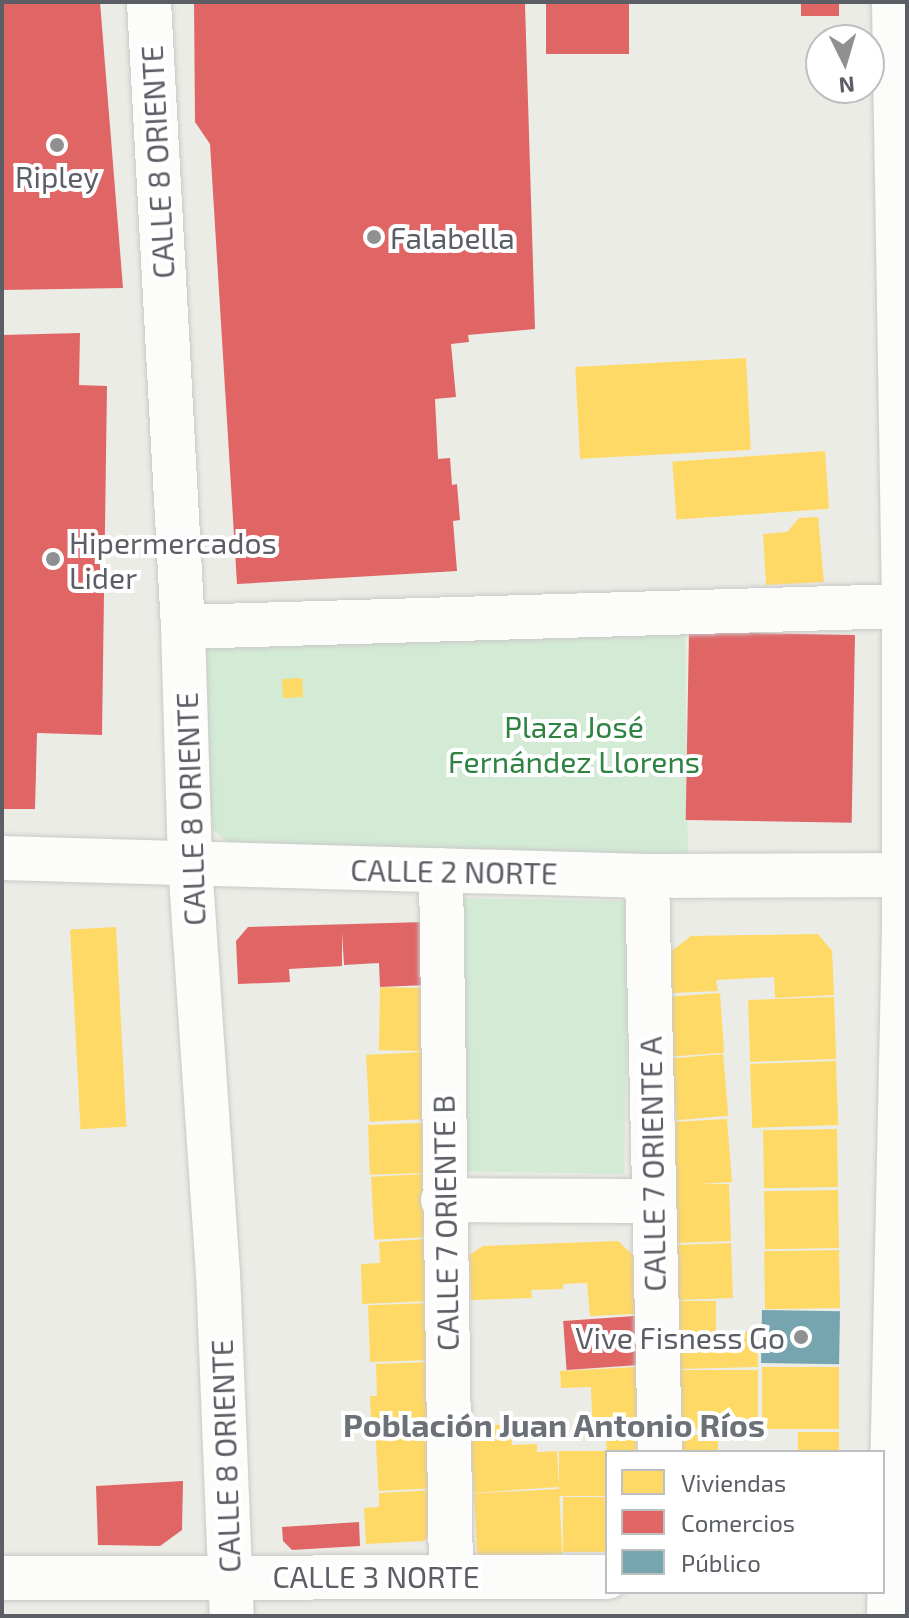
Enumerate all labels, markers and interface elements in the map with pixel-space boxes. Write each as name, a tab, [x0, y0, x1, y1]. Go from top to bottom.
north arrow	[805, 24, 885, 104]
street label: CALLE 8 ORIENTE	[133, 44, 181, 280]
text: N	[838, 72, 856, 100]
marker: Ripley	[48, 136, 66, 154]
place label: Ripley	[15, 158, 99, 194]
place label: Falabella	[390, 219, 515, 255]
marker: Falabella	[365, 228, 383, 246]
place label: Hipermercados Lider	[69, 524, 277, 594]
marker: Hipermercados Lider	[44, 550, 62, 568]
street label: CALLE 8 ORIENTE	[168, 692, 212, 926]
park label: Plaza José Fernández Llorens	[448, 708, 700, 778]
street label: CALLE 2 NORTE	[350, 851, 558, 891]
street label: CALLE 7 ORIENTE A	[632, 1036, 672, 1292]
street label: CALLE 7 ORIENTE B	[425, 1095, 465, 1351]
place label: Vive Fisness Go	[575, 1319, 785, 1355]
marker: Vive Fisness Go	[792, 1328, 810, 1346]
street label: CALLE 8 ORIENTE	[203, 1339, 247, 1573]
district label: Población Juan Antonio Ríos	[342, 1405, 766, 1443]
legend	[605, 1450, 885, 1594]
text: Viviendas	[681, 1468, 786, 1497]
text: Comercios	[681, 1508, 795, 1537]
text: Público	[681, 1548, 761, 1577]
street label: CALLE 3 NORTE	[272, 1558, 480, 1594]

